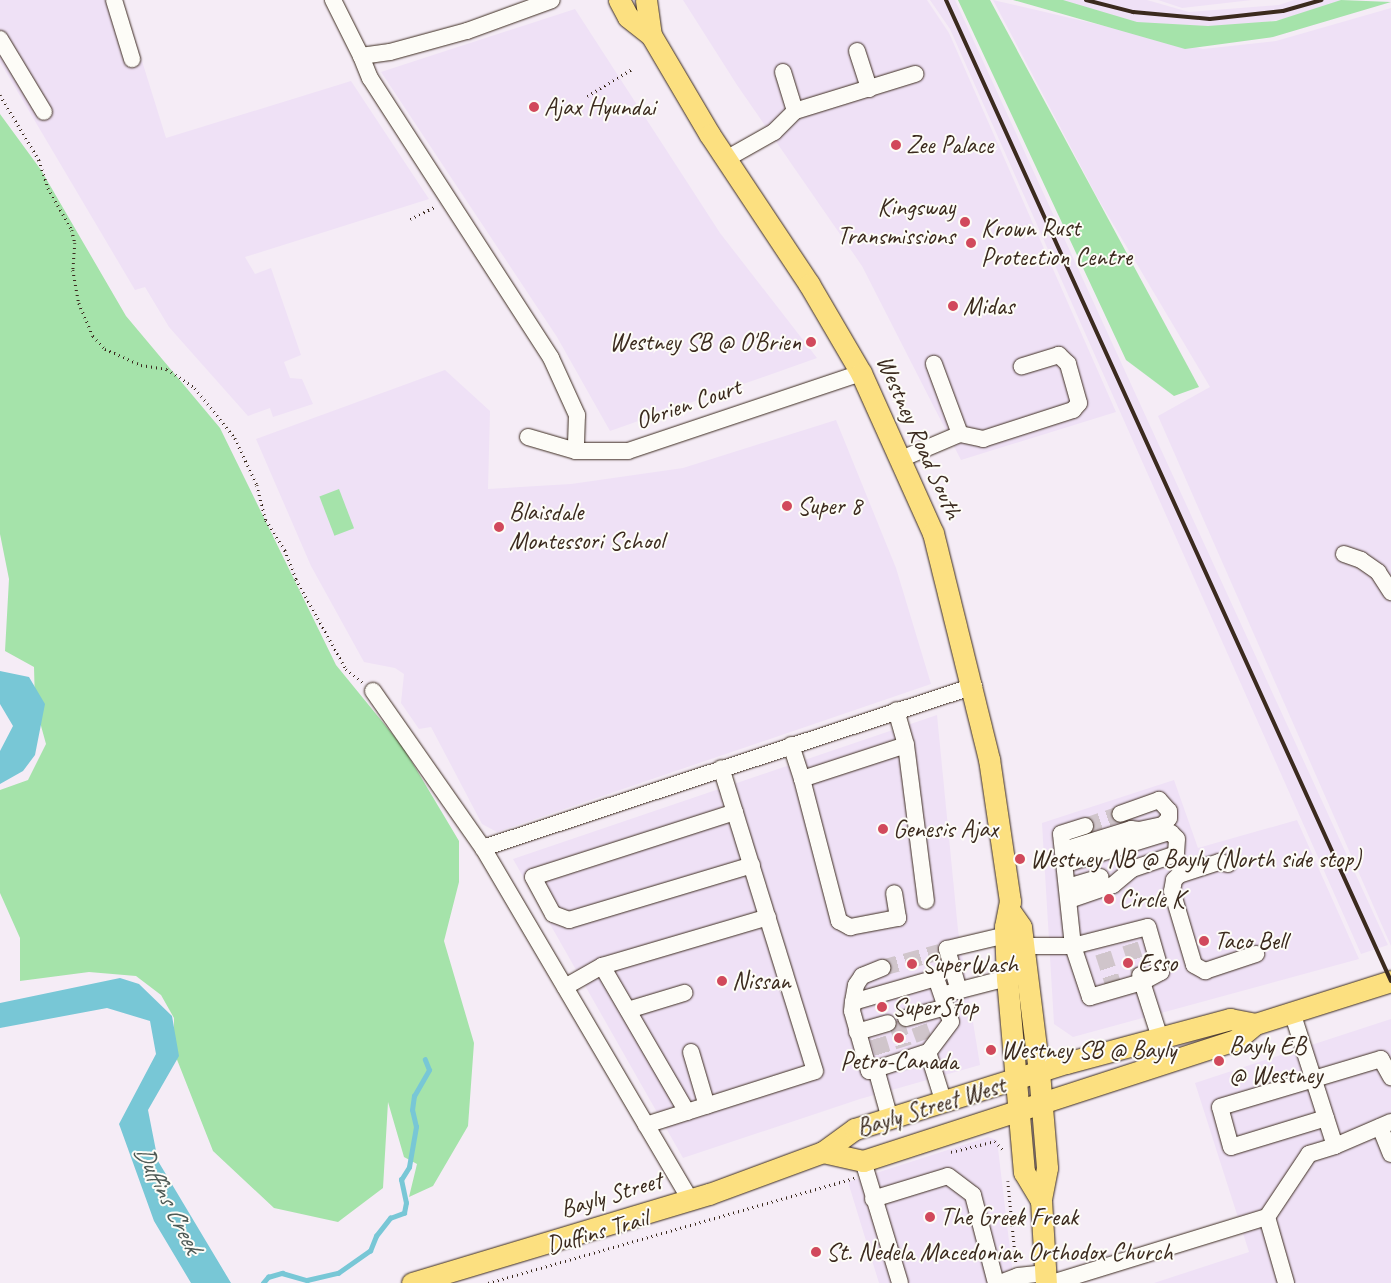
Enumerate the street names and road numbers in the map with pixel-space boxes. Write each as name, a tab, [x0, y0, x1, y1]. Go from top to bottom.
street label: Westney Road South	[870, 351, 968, 523]
street label: Obrien Court	[631, 372, 745, 436]
street label: Bayly Street West	[853, 1070, 1009, 1144]
street label: Bayly Street	[556, 1165, 666, 1225]
street label: Duffins Trail	[543, 1203, 651, 1261]

